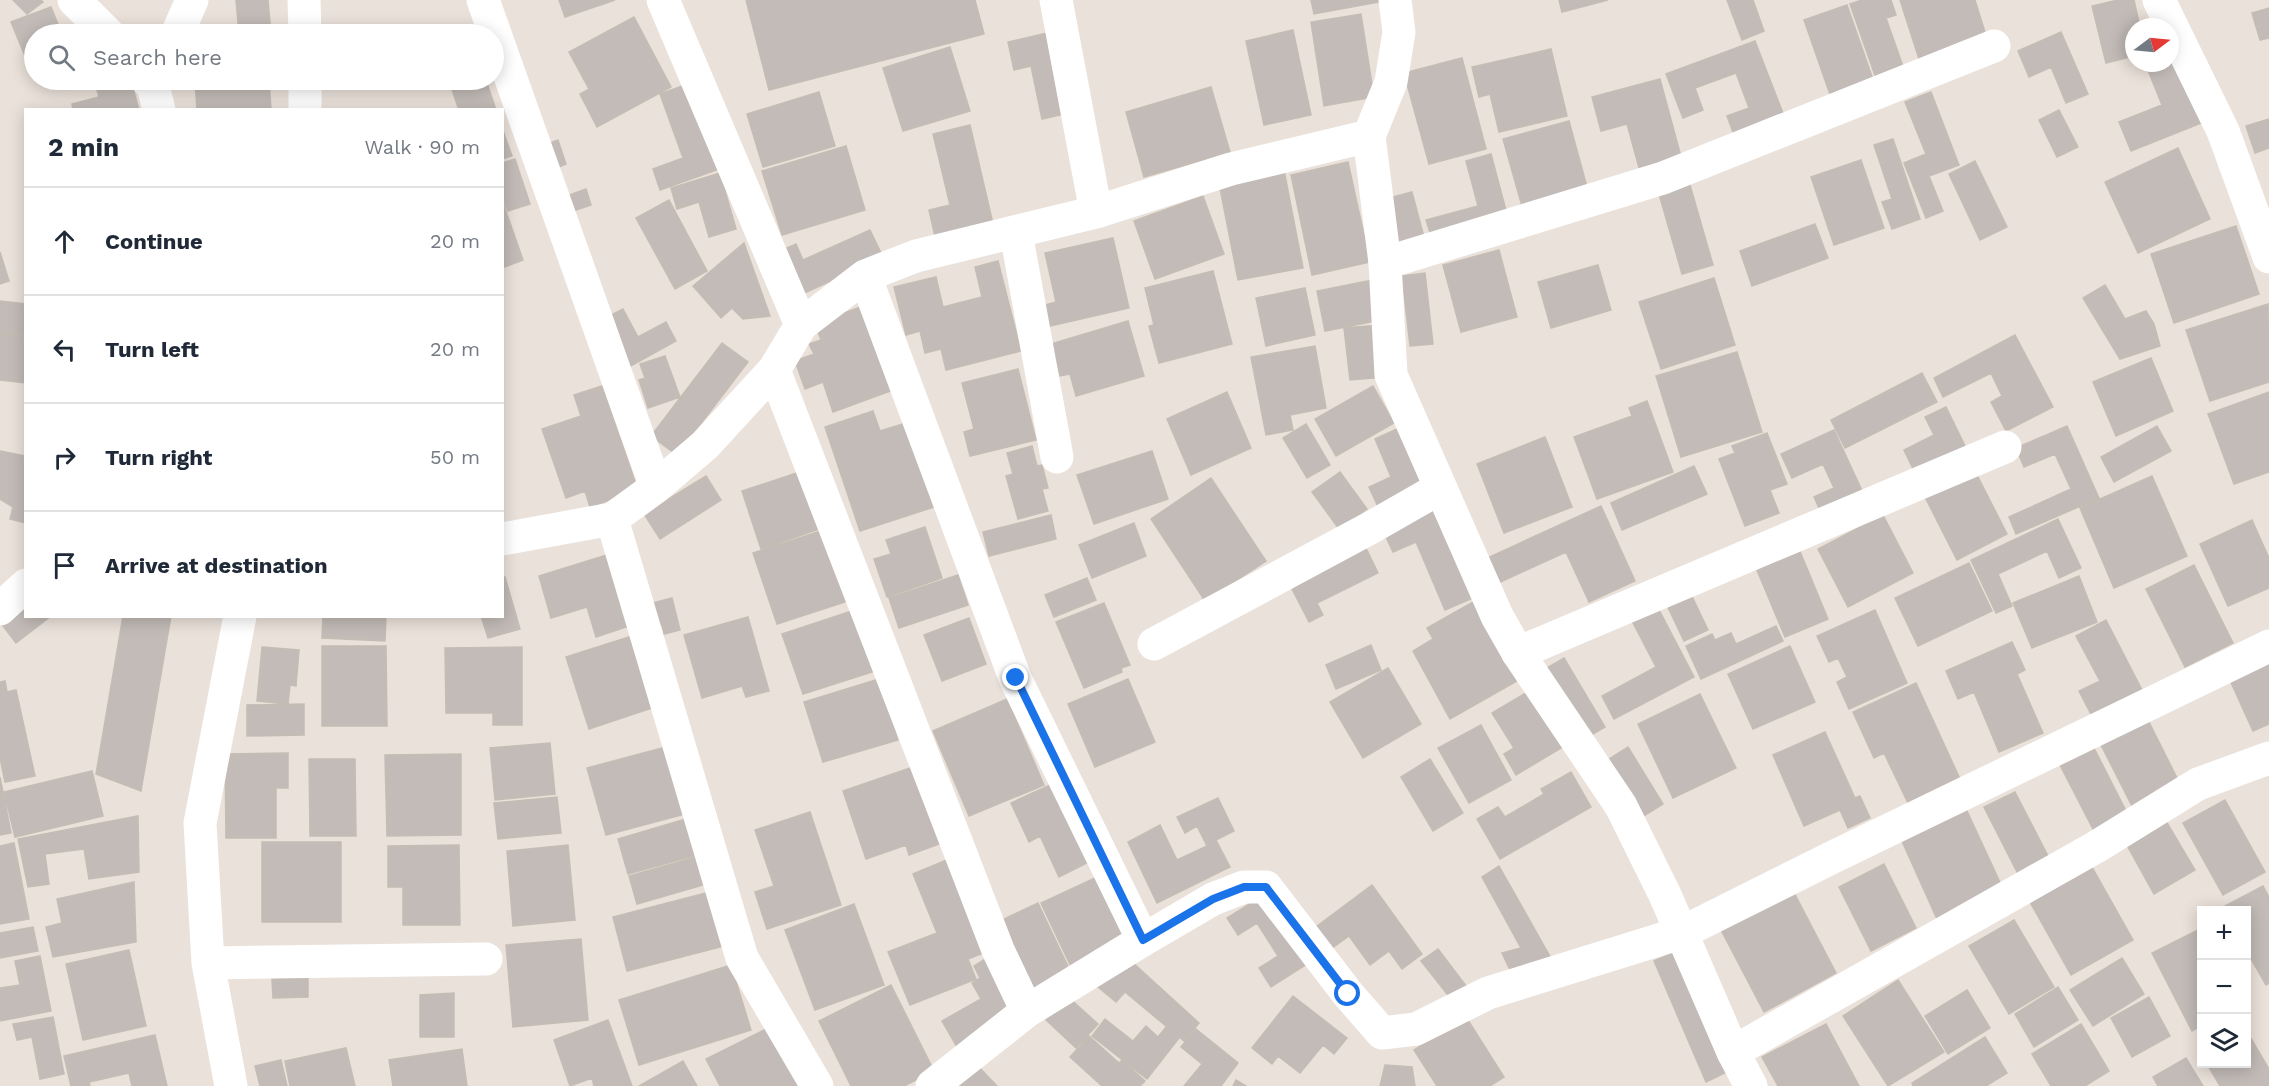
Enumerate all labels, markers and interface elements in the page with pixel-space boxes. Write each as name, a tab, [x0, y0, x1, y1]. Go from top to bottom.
north arrow	[2125, 18, 2179, 72]
search box	[24, 24, 504, 90]
icon: search	[45, 41, 78, 74]
text: Search here	[93, 45, 222, 70]
text: 2 min	[48, 132, 119, 162]
text: Walk · 90 m	[364, 135, 480, 159]
icon: ahead	[48, 225, 81, 258]
text: Continue	[105, 229, 203, 254]
text: 20 m	[430, 229, 480, 253]
icon: left	[48, 333, 81, 366]
text: Turn left	[105, 337, 199, 362]
text: 20 m	[430, 337, 480, 361]
icon: right	[48, 441, 81, 474]
text: Turn right	[105, 445, 212, 470]
text: 50 m	[430, 445, 480, 469]
icon: arrive	[48, 549, 81, 582]
text: Arrive at destination	[105, 553, 328, 578]
route end	[1002, 664, 1028, 690]
map controls	[2197, 906, 2251, 1068]
button: +	[2197, 906, 2251, 960]
button: −	[2197, 960, 2251, 1014]
route start	[1334, 980, 1360, 1006]
button: layers	[2197, 1014, 2251, 1068]

